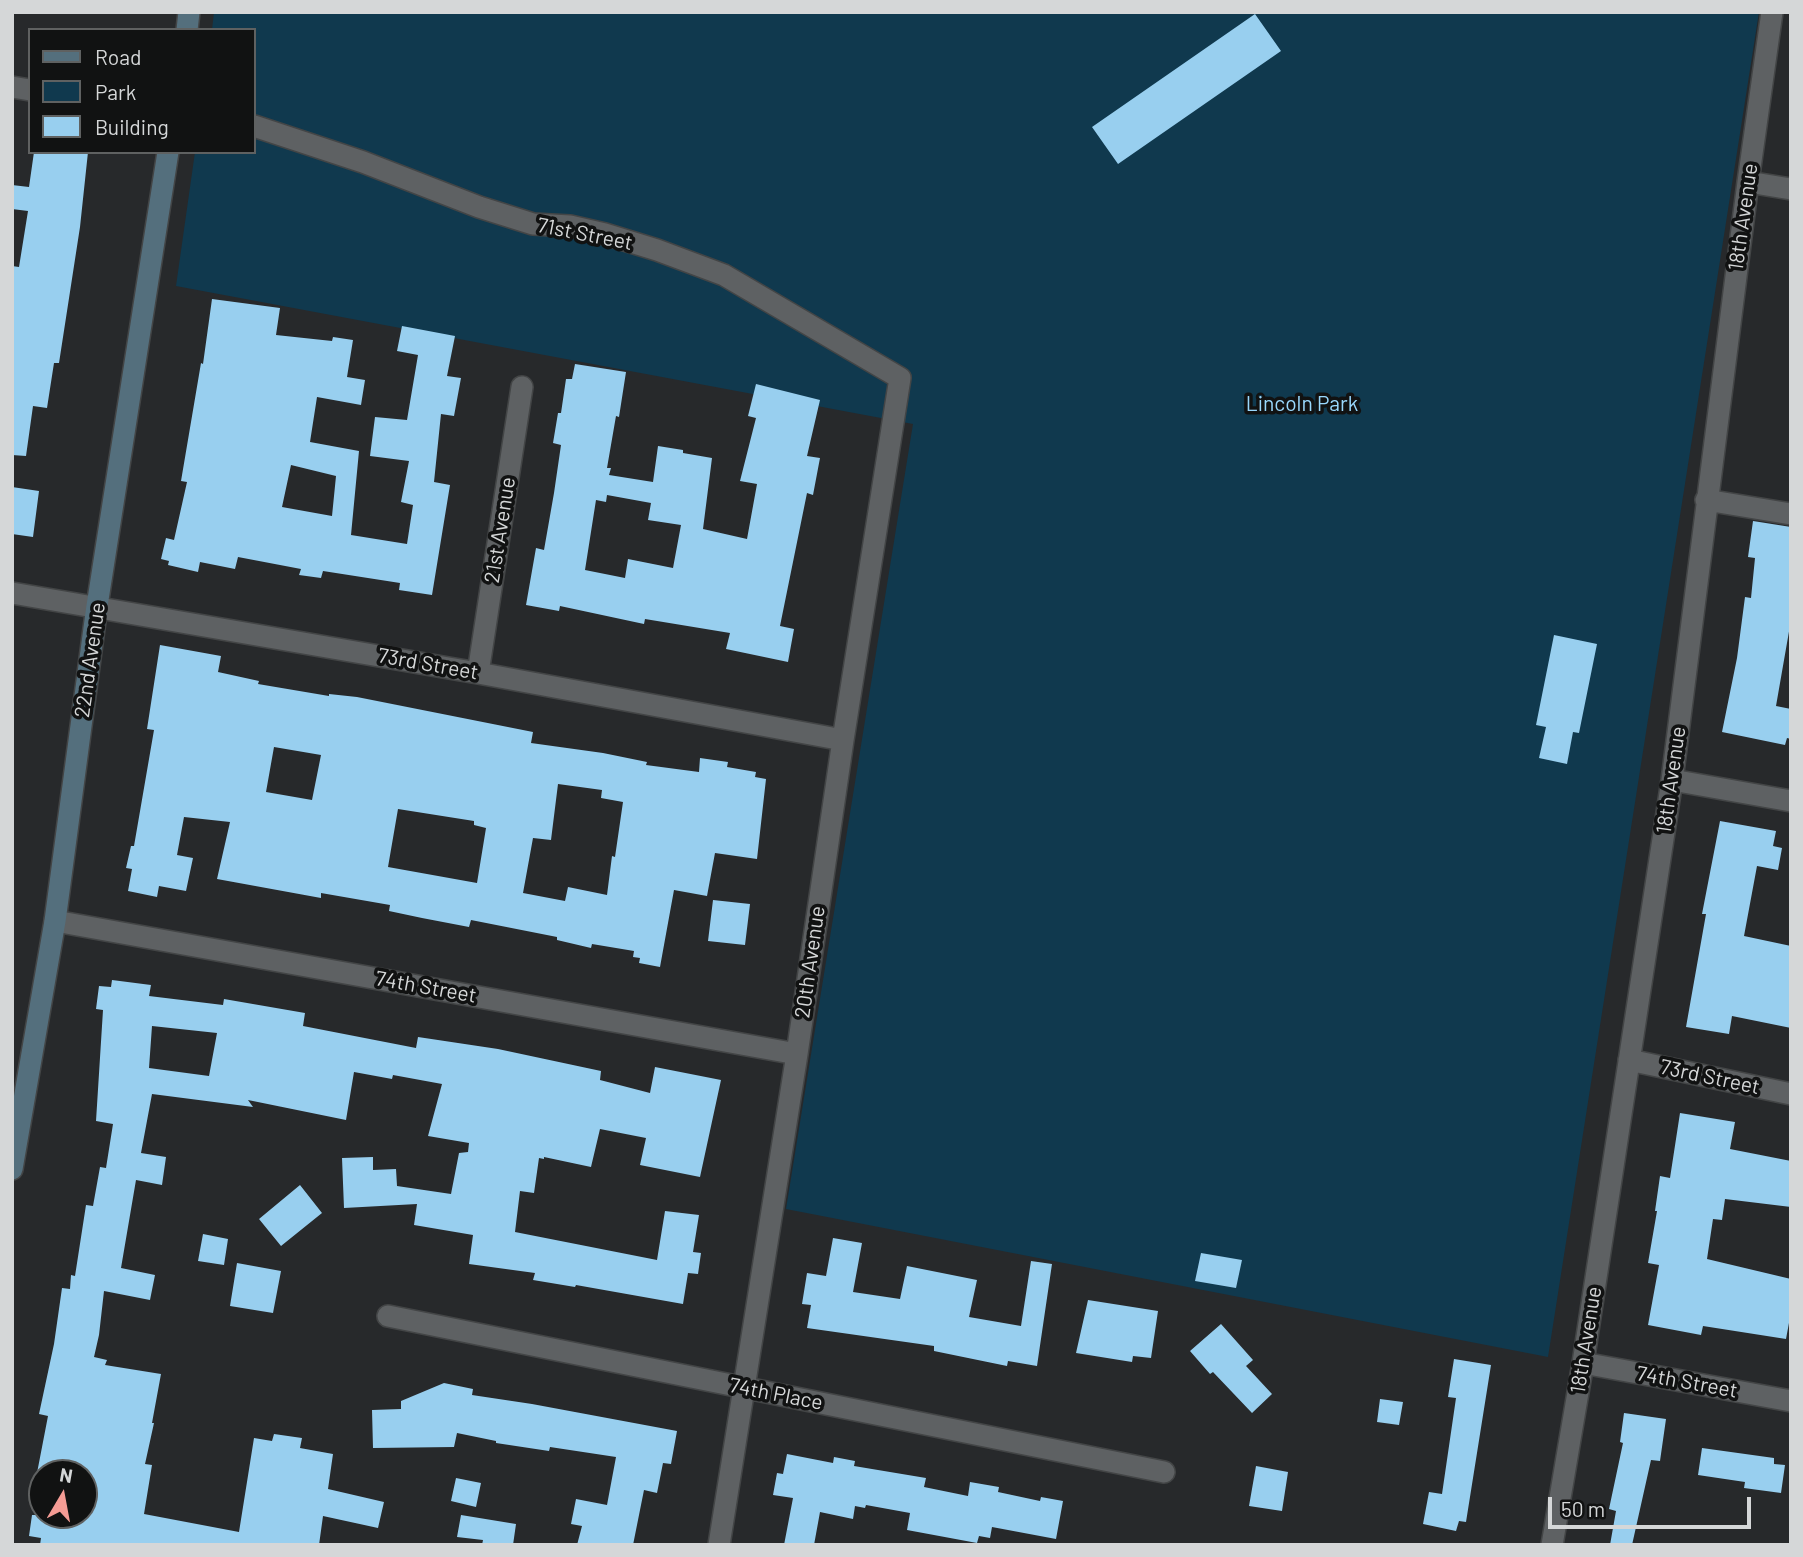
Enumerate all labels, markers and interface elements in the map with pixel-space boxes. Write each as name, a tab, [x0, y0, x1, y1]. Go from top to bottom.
legend	[28, 28, 256, 154]
text: Road	[95, 44, 141, 69]
text: Park	[95, 79, 136, 104]
text: Building	[95, 114, 169, 139]
street label: 18th Avenue	[1723, 162, 1763, 272]
street label: 71st Street	[535, 212, 635, 256]
park label: Lincoln Park	[1246, 391, 1358, 417]
street label: 21st Avenue	[479, 475, 521, 585]
street label: 22nd Avenue	[69, 601, 111, 719]
street label: 73rd Street	[376, 643, 480, 685]
street label: 18th Avenue	[1651, 725, 1691, 835]
street label: 20th Avenue	[790, 904, 830, 1020]
street label: 74th Street	[374, 966, 478, 1008]
street label: 73rd Street	[1658, 1054, 1762, 1100]
street label: 18th Avenue	[1565, 1285, 1607, 1395]
street label: 74th Street	[1635, 1361, 1739, 1403]
street label: 74th Place	[727, 1373, 825, 1415]
north arrow	[28, 1459, 98, 1529]
text: N	[58, 1462, 75, 1487]
scale bar	[1551, 1484, 1754, 1528]
text: 50 m	[1561, 1496, 1605, 1521]

